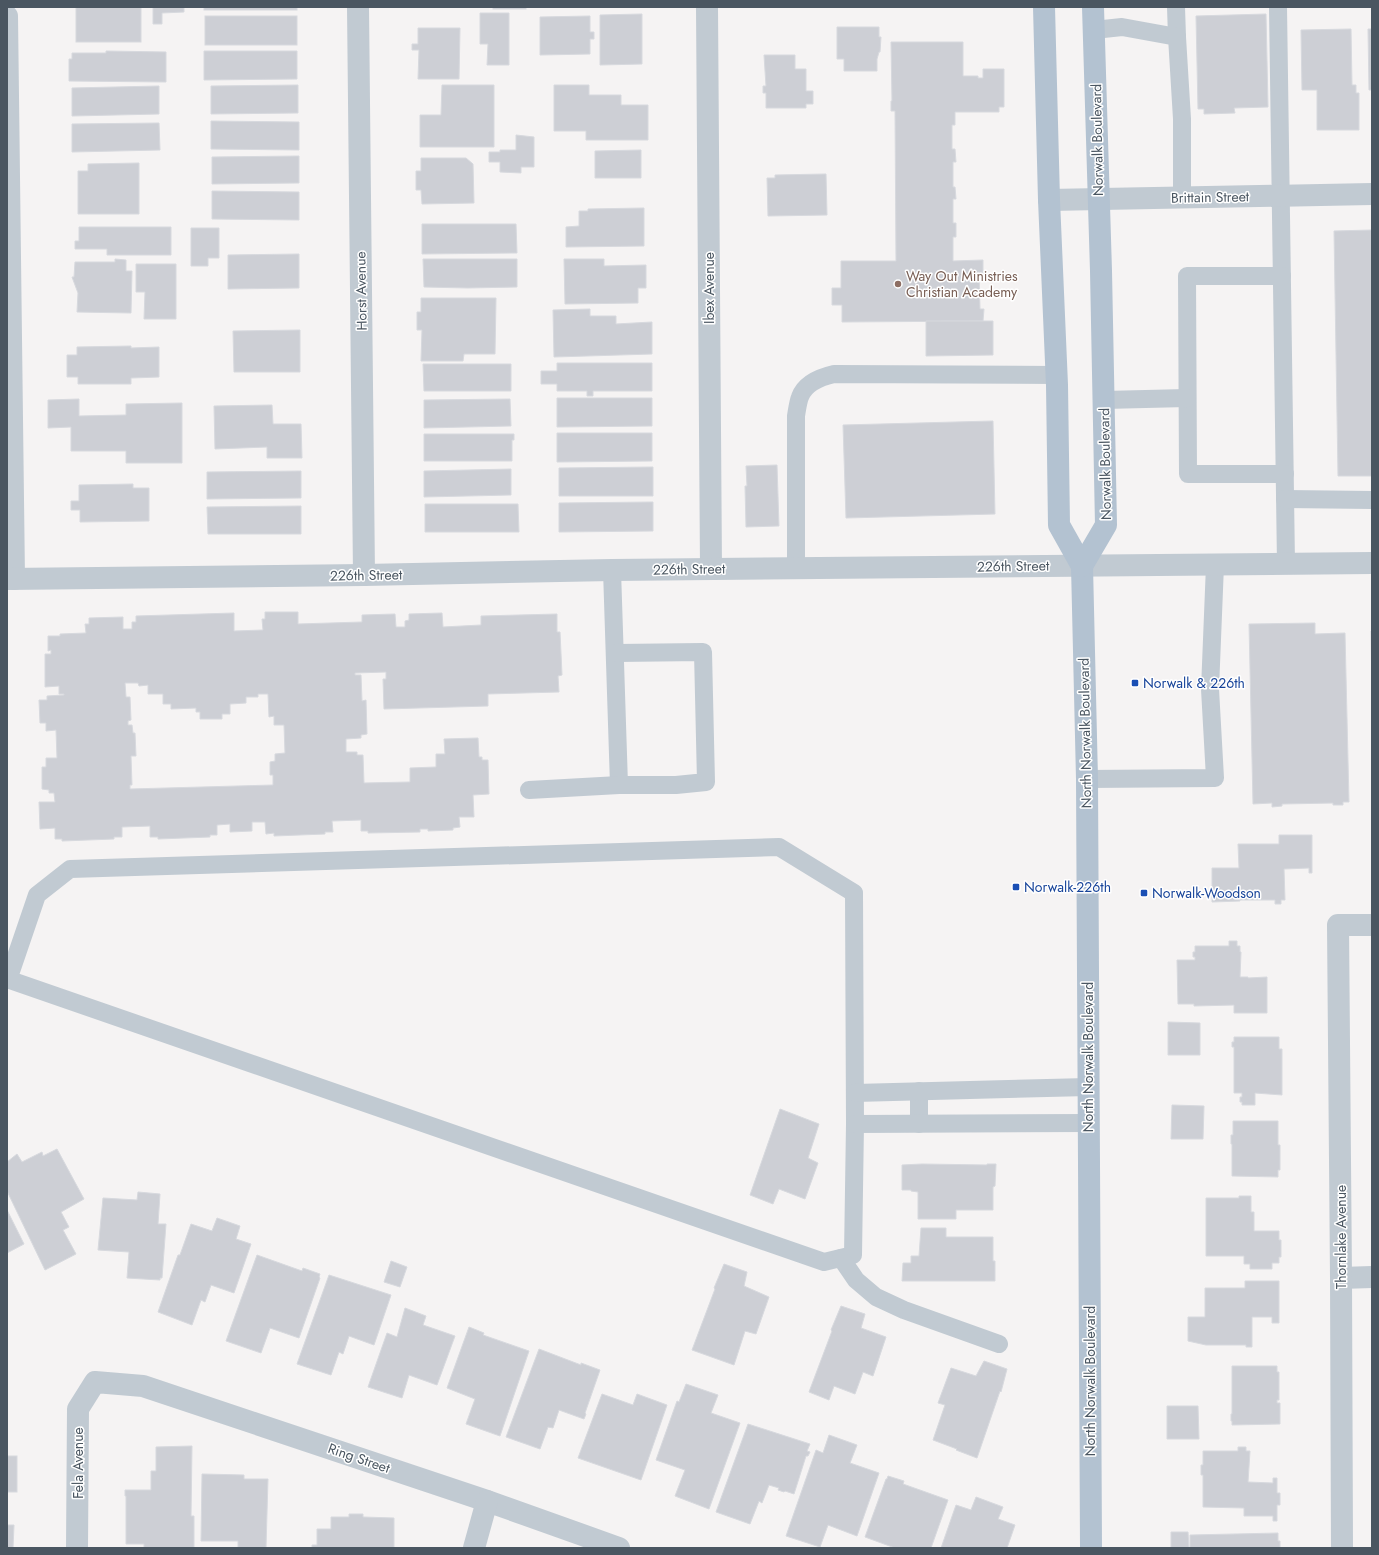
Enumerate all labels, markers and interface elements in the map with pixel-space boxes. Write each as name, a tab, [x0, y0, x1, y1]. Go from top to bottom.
street label: Norwalk Boulevard	[1086, 84, 1108, 196]
street label: Brittain Street	[1171, 186, 1250, 208]
street label: Horst Avenue	[350, 251, 372, 331]
street label: Ibex Avenue	[699, 252, 719, 324]
place label: Way Out Ministries Christian Academy	[906, 266, 1018, 302]
marker: Way Out Ministries Christian Academy	[893, 279, 903, 289]
street label: Norwalk Boulevard	[1094, 408, 1116, 520]
street label: 226th Street	[977, 555, 1050, 577]
street label: 226th Street	[653, 558, 726, 580]
street label: 226th Street	[330, 564, 403, 586]
street label: North Norwalk Boulevard	[1074, 658, 1096, 808]
place label: Norwalk & 226th	[1143, 673, 1245, 693]
marker: Norwalk & 226th	[1130, 678, 1140, 688]
place label: Norwalk-226th	[1024, 877, 1111, 897]
marker: Norwalk-226th	[1011, 882, 1021, 892]
place label: Norwalk-Woodson	[1152, 883, 1261, 903]
marker: Norwalk-Woodson	[1139, 888, 1149, 898]
street label: North Norwalk Boulevard	[1078, 982, 1098, 1132]
street label: Thornlake Avenue	[1331, 1185, 1351, 1289]
street label: North Norwalk Boulevard	[1080, 1306, 1100, 1456]
street label: Fela Avenue	[68, 1427, 88, 1499]
street label: Ring Street	[325, 1438, 393, 1478]

